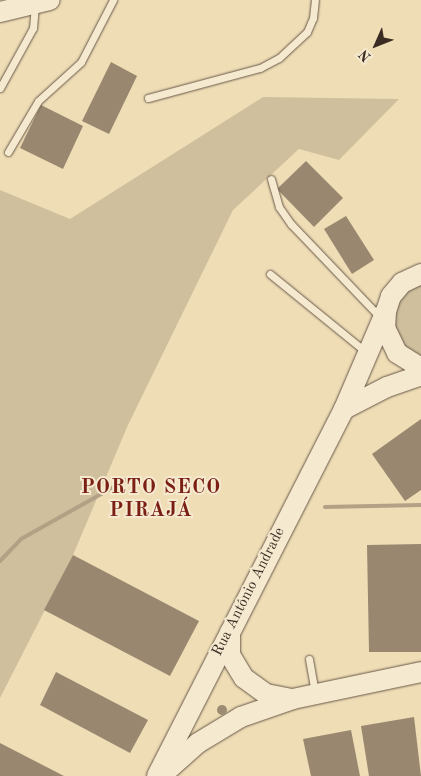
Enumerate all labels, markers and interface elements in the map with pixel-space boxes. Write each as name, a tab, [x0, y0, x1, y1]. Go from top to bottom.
north arrow	[351, 20, 401, 70]
text: N	[356, 47, 374, 64]
district label: PORTO SECO PIRAJÁ	[79, 476, 223, 523]
street label: Rua Antônio Andrade	[209, 525, 289, 659]

